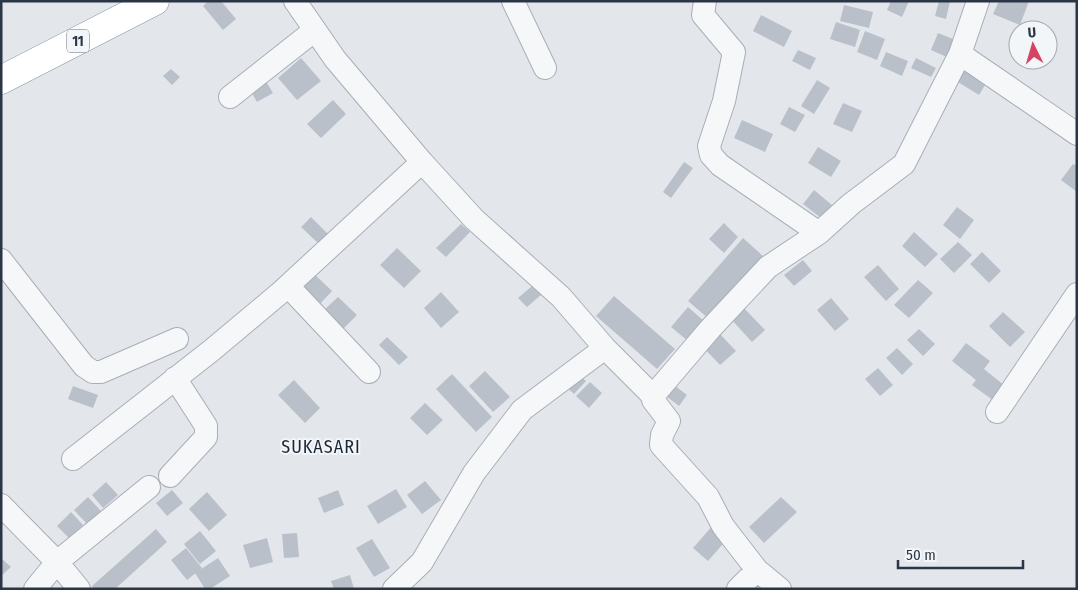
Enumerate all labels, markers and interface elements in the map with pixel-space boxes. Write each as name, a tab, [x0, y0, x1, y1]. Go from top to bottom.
north arrow	[1008, 20, 1058, 70]
text: U	[1027, 24, 1037, 41]
road number: 11	[67, 29, 89, 52]
district label: SUKASARI	[281, 436, 361, 458]
scale bar	[898, 538, 1023, 570]
text: 50 m	[906, 546, 936, 564]

